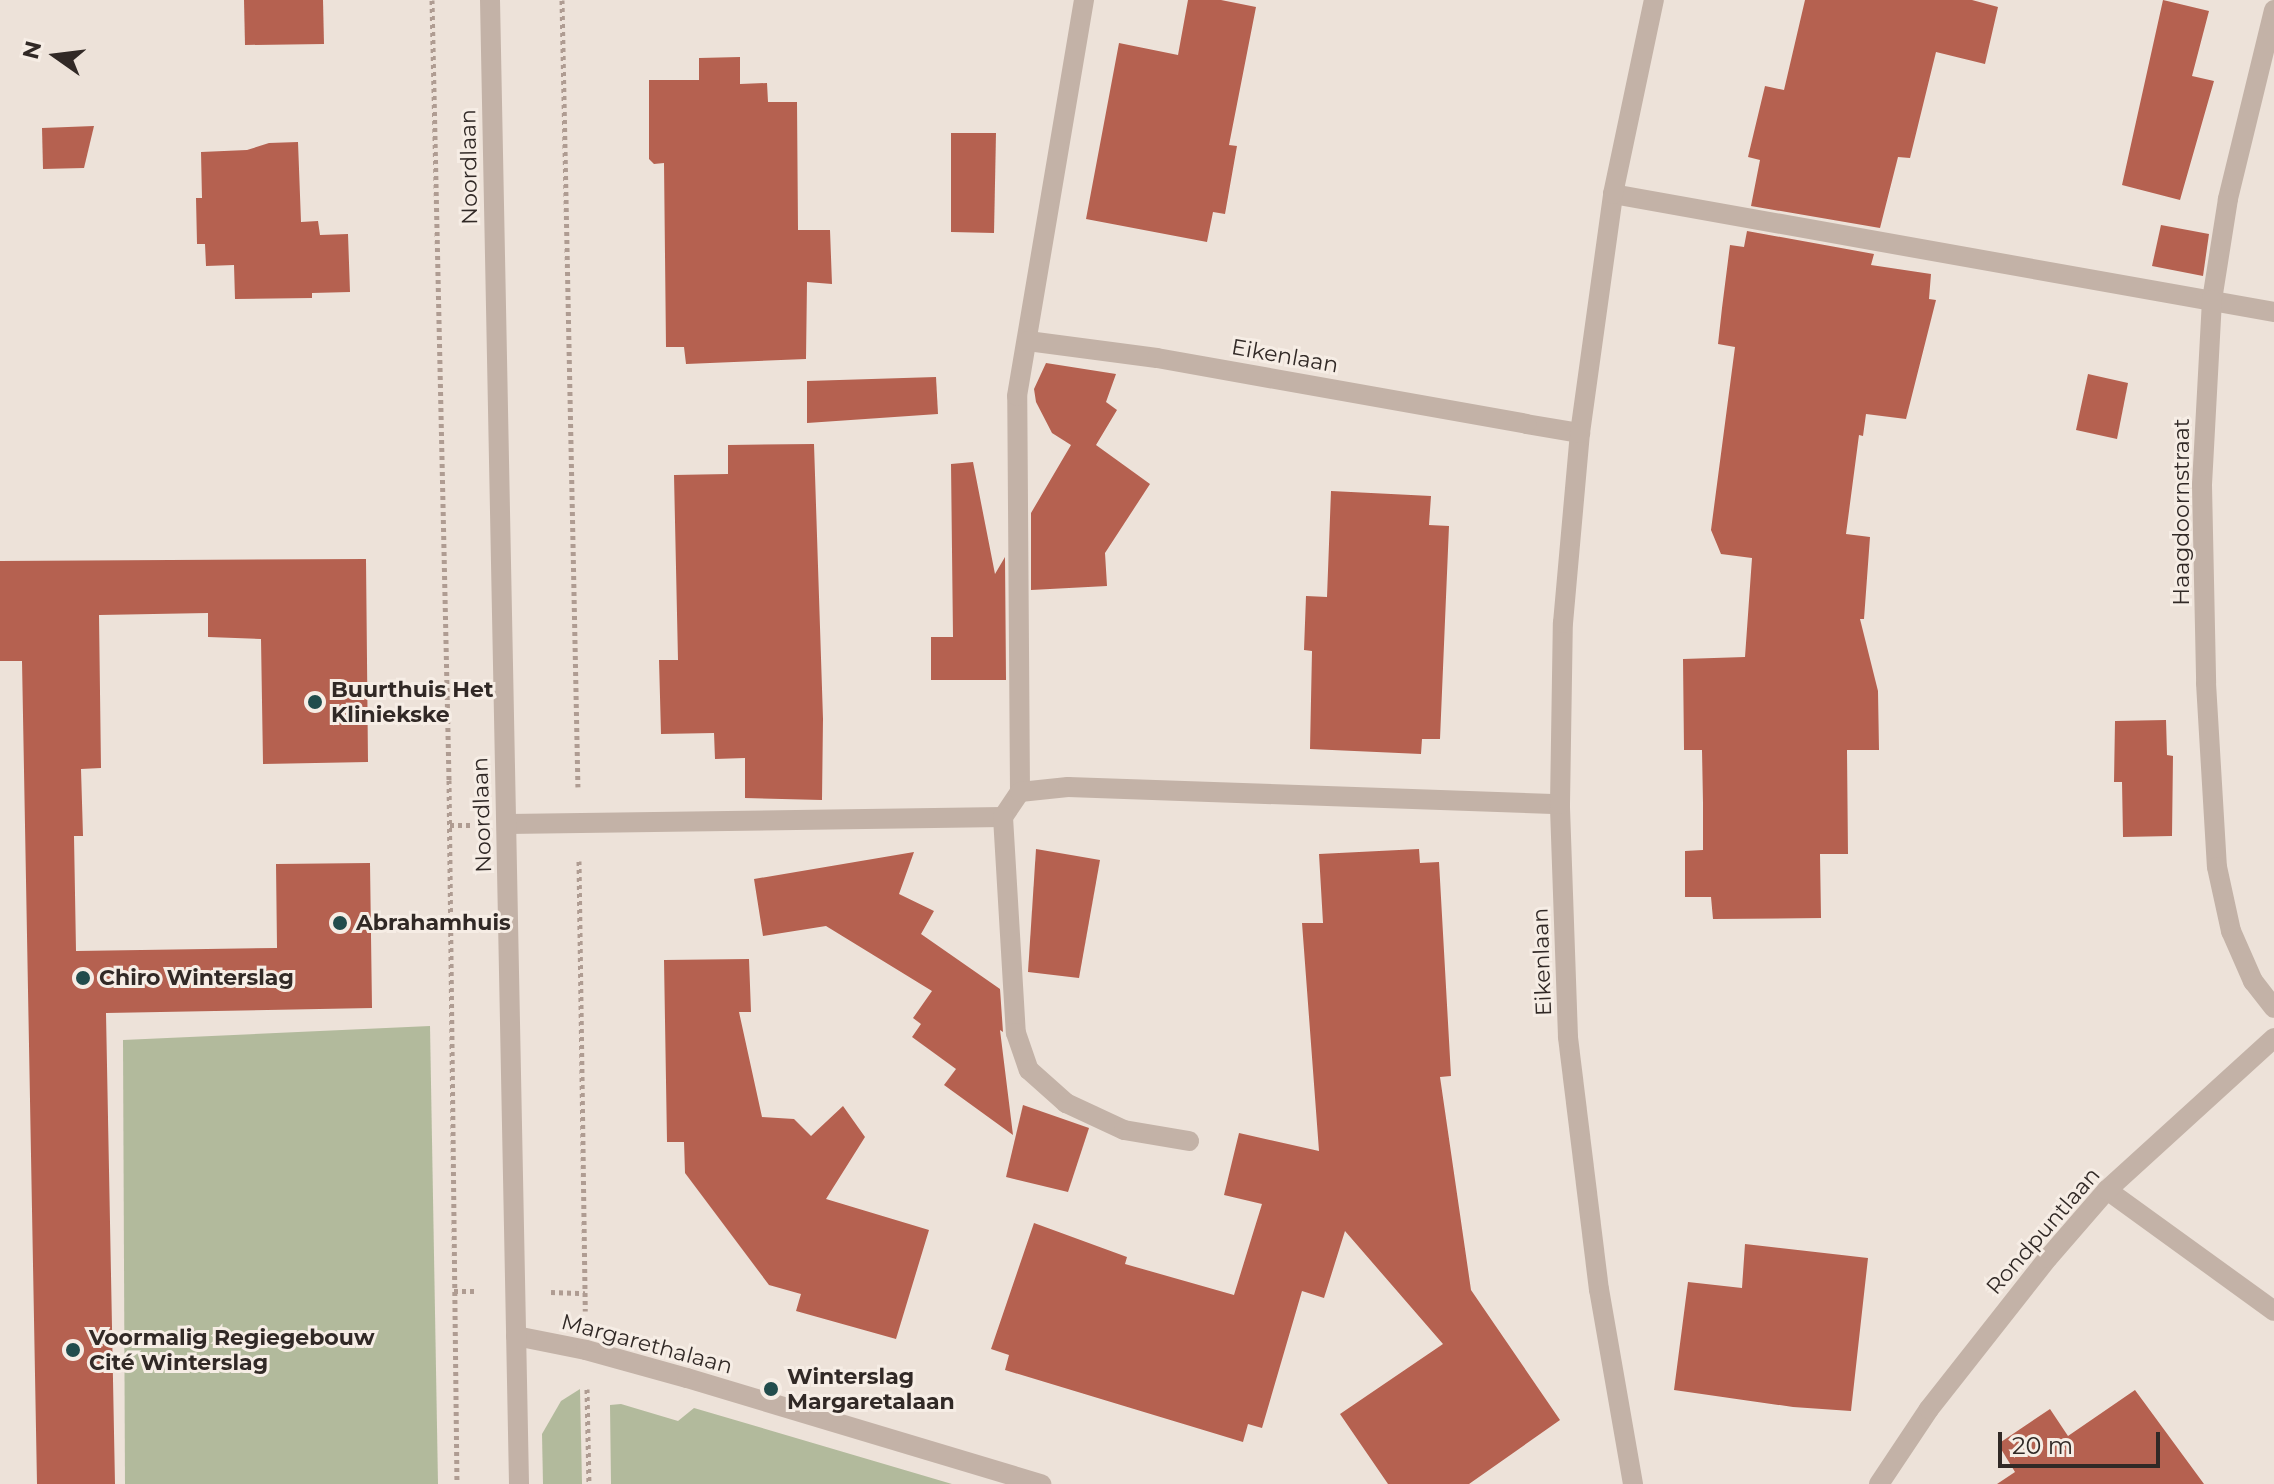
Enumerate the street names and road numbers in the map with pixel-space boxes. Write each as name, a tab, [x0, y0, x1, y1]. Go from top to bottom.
street label: Noordlaan	[455, 109, 483, 225]
street label: Eikenlaan	[1229, 334, 1341, 378]
street label: Haagdoornstraat	[2169, 418, 2195, 606]
street label: Noordlaan	[467, 757, 497, 873]
street label: Eikenlaan	[1527, 907, 1557, 1017]
street label: Rondpuntlaan	[1981, 1162, 2105, 1300]
street label: Margarethalaan	[559, 1308, 735, 1380]

